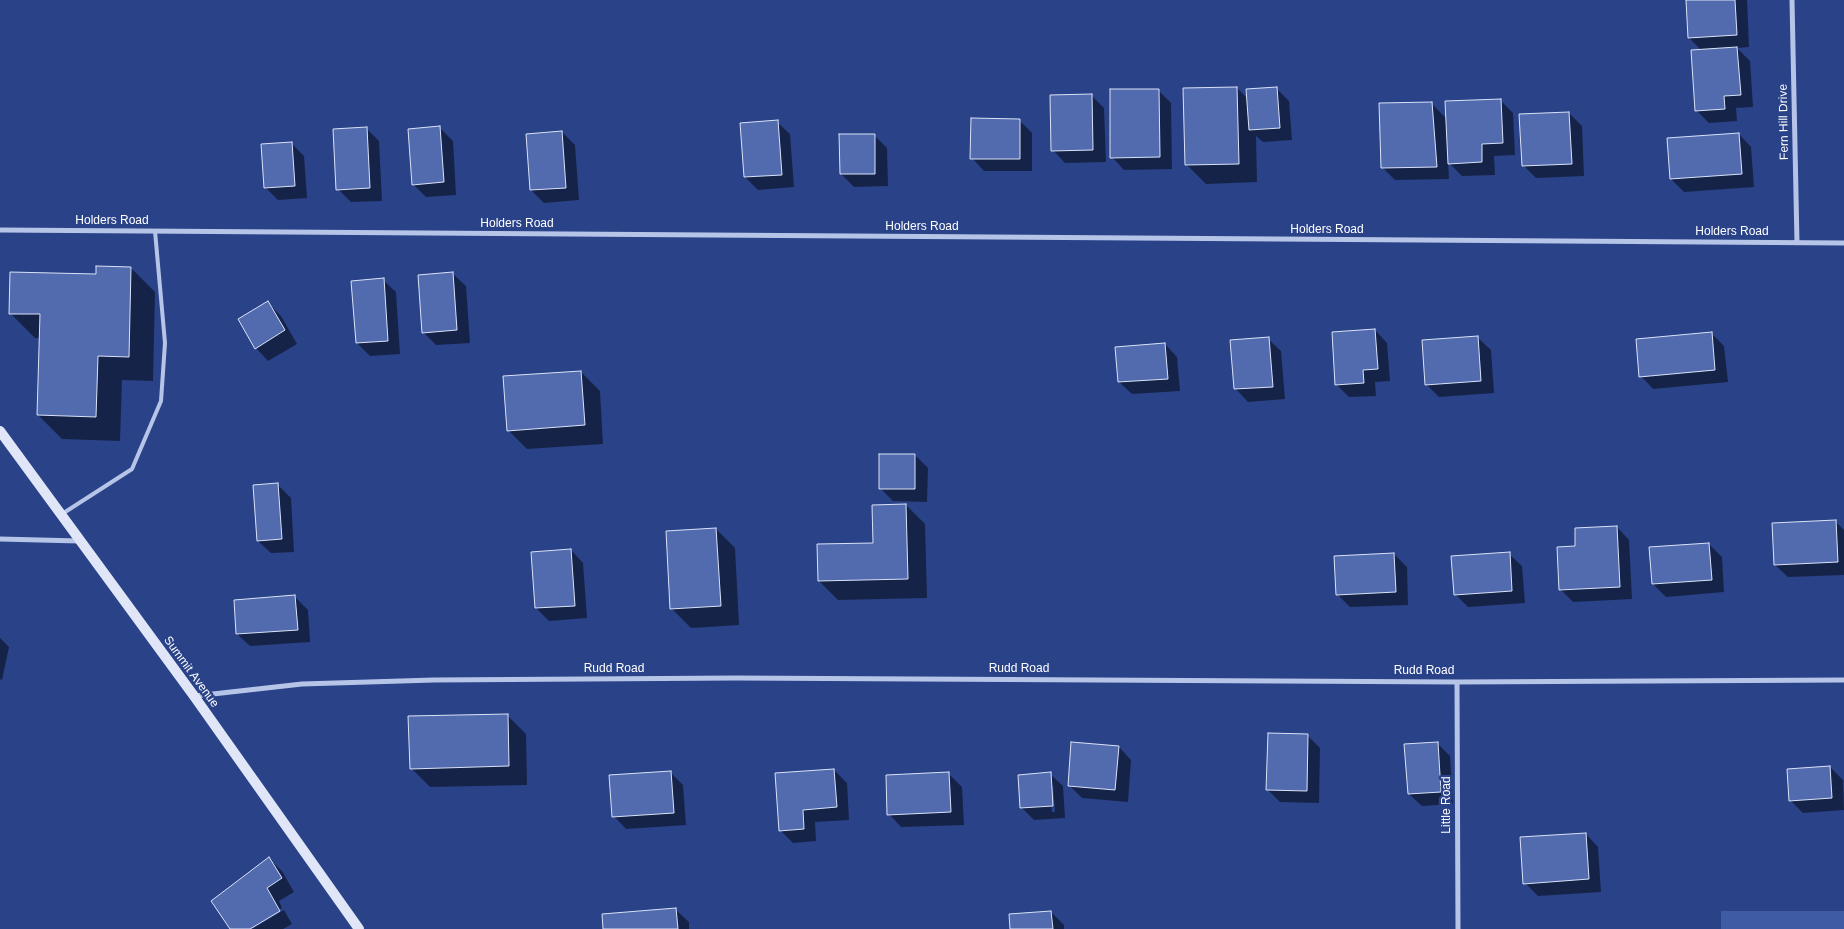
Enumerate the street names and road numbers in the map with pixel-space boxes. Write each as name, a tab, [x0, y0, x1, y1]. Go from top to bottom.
street label: Fern Hill Drive	[1776, 84, 1792, 160]
street label: Holders Road	[75, 214, 149, 228]
street label: Holders Road	[480, 217, 554, 231]
street label: Holders Road	[885, 220, 959, 234]
street label: Holders Road	[1290, 223, 1364, 237]
street label: Holders Road	[1695, 225, 1769, 239]
street label: Summit Avenue	[160, 634, 222, 710]
street label: Rudd Road	[584, 662, 644, 676]
street label: Rudd Road	[989, 662, 1049, 676]
street label: Rudd Road	[1394, 664, 1454, 678]
street label: Little Road	[1440, 776, 1454, 834]

